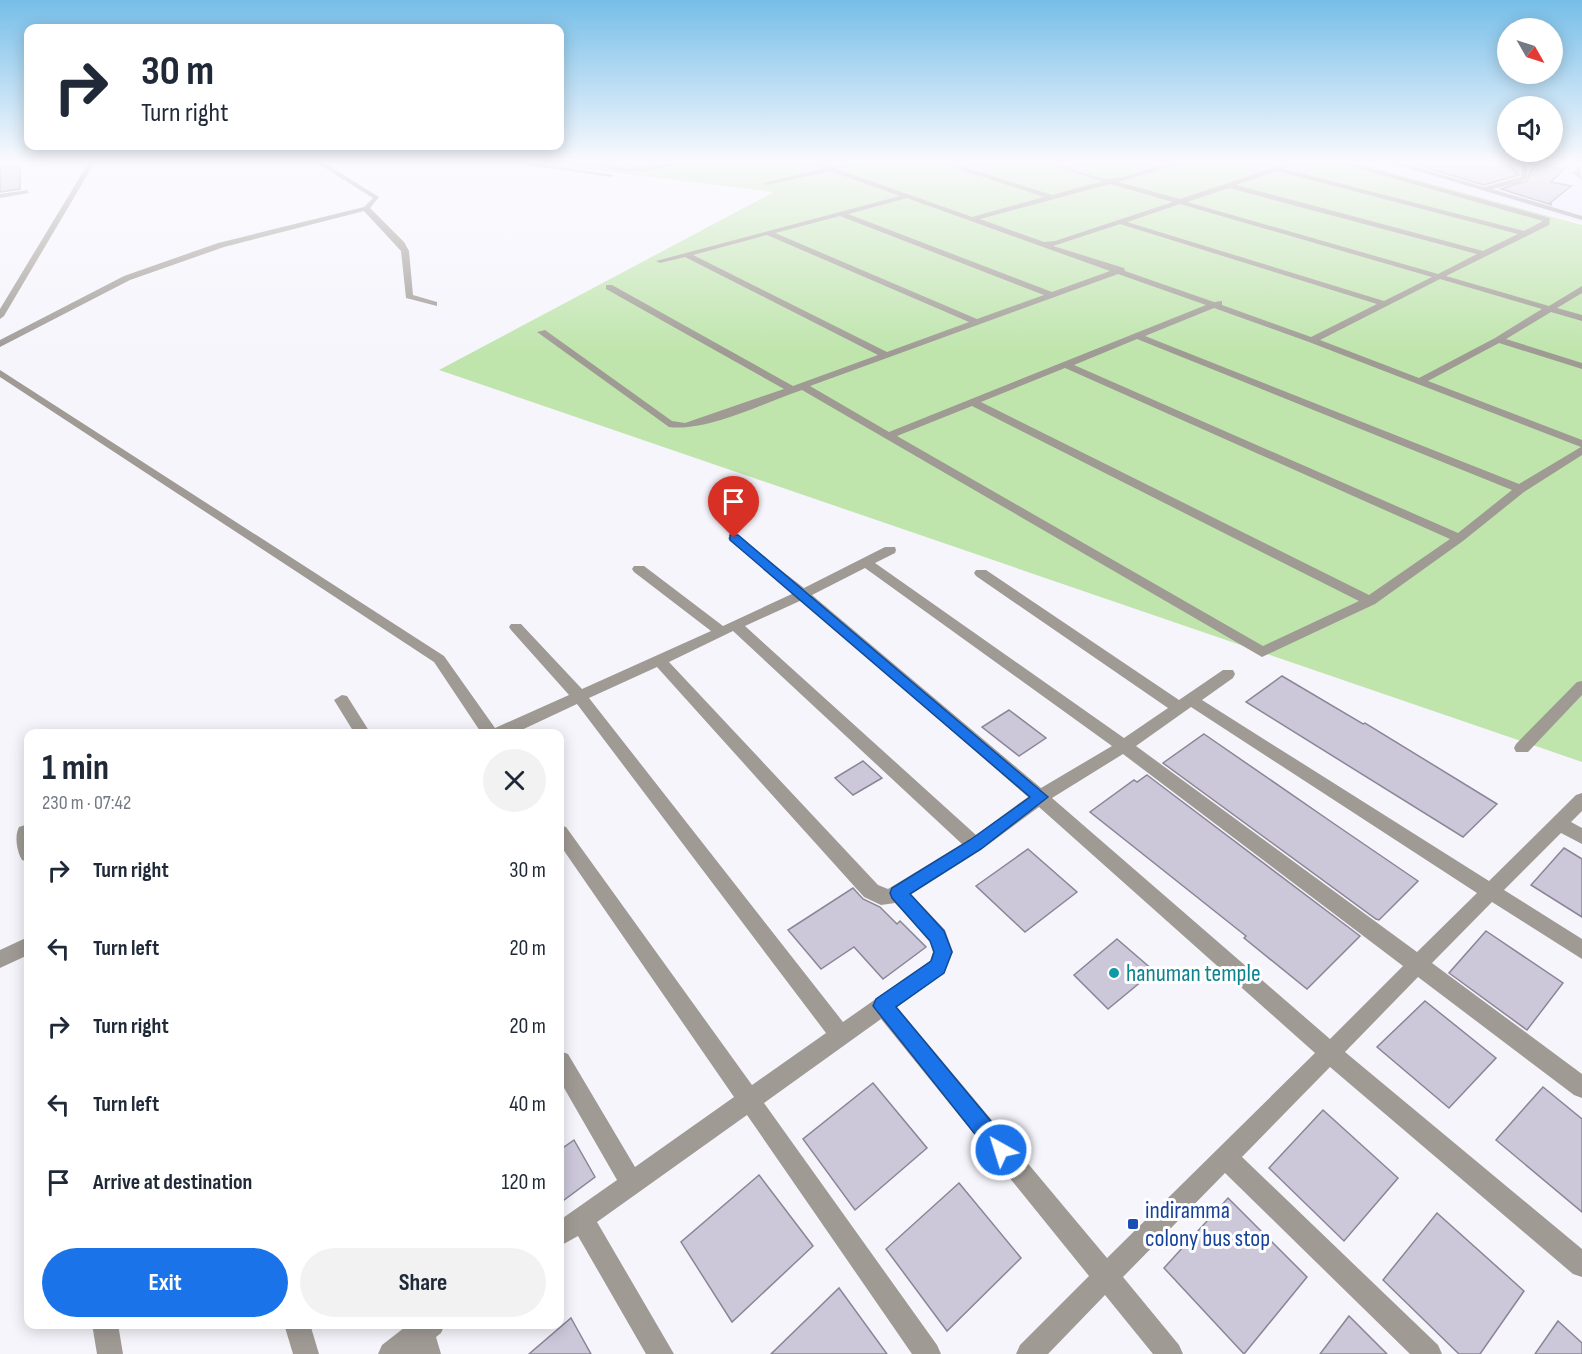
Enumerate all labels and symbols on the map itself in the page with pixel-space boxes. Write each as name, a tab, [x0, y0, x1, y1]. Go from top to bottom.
north arrow	[1497, 18, 1563, 84]
pin	[708, 476, 759, 538]
place label: hanuman temple	[1126, 959, 1261, 988]
marker: hanuman temple	[1107, 966, 1121, 980]
position arrow	[969, 1118, 1033, 1182]
place label: indiramma colony bus stop	[1145, 1196, 1270, 1253]
marker: indiramma colony bus stop	[1126, 1217, 1140, 1231]

